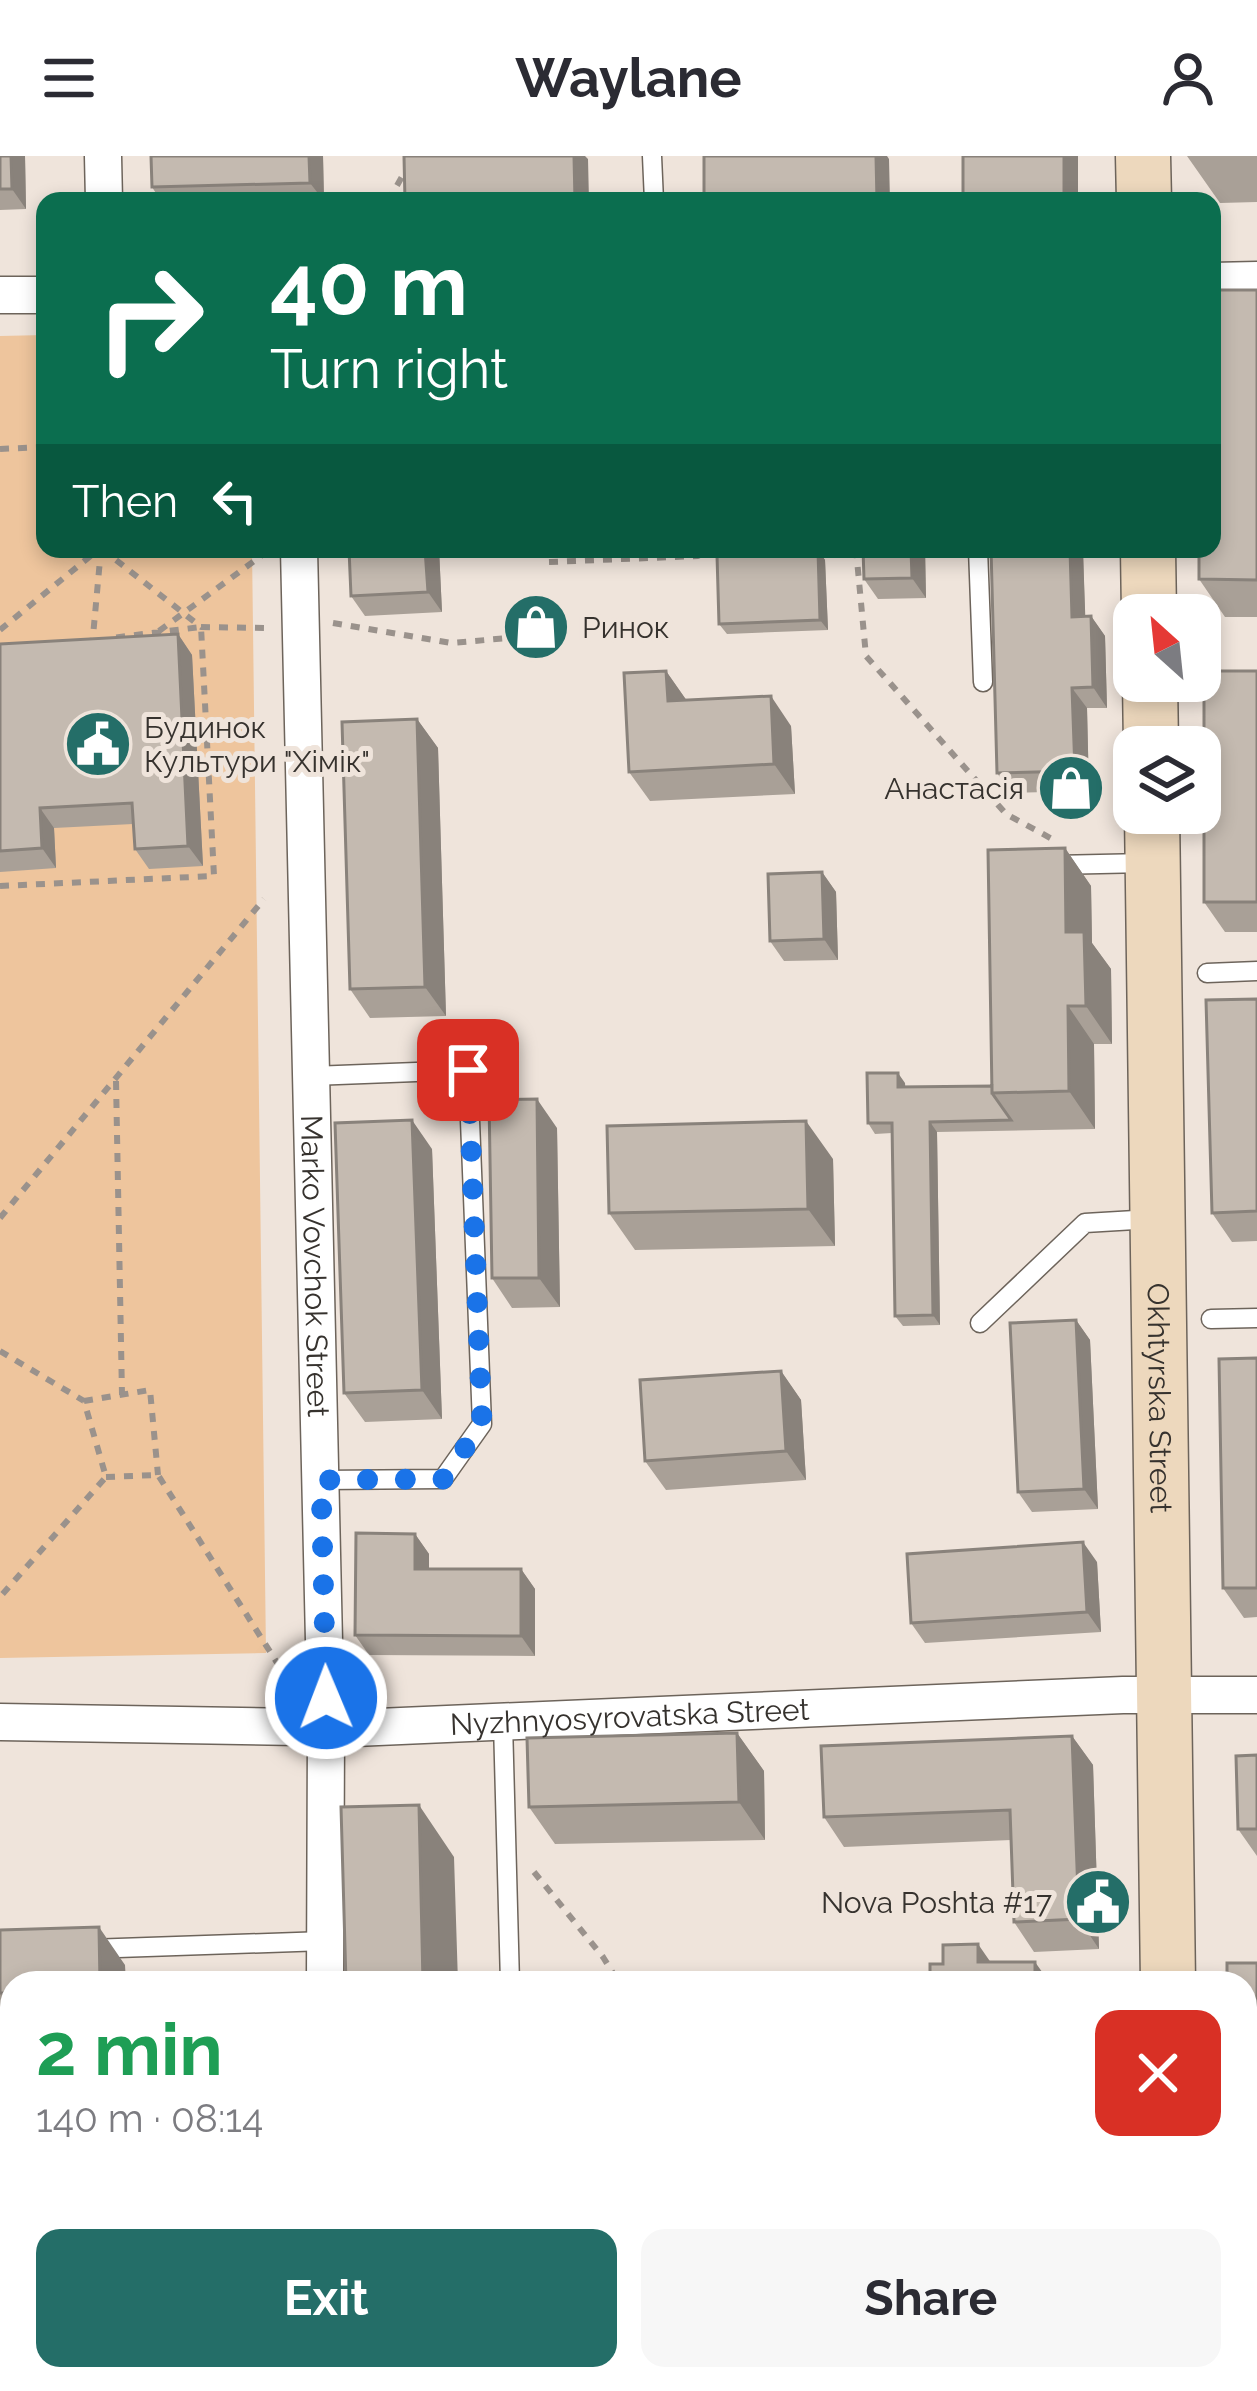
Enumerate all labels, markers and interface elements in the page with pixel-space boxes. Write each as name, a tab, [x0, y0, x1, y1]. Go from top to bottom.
icon: menu	[36, 45, 102, 111]
icon: person	[1155, 45, 1221, 111]
text: Waylane	[515, 46, 742, 110]
text: 40 m	[270, 236, 468, 335]
icon: right	[72, 240, 228, 396]
text: Turn right	[270, 337, 508, 401]
icon: left	[202, 468, 268, 534]
text: Then	[72, 475, 178, 528]
shop icon: Ринок	[501, 592, 571, 662]
north arrow	[1113, 594, 1221, 702]
map controls	[1113, 594, 1221, 834]
place label: Ринок	[582, 610, 669, 645]
public building icon: Будинок Культури "Хімік"	[63, 709, 133, 779]
place label: Будинок Культури "Хімік"	[144, 710, 370, 779]
button: layers	[1113, 726, 1221, 834]
shop icon: Анастасія	[1036, 753, 1106, 823]
place label: Анастасія	[884, 771, 1024, 806]
pin	[417, 1019, 519, 1121]
icon: arrive	[435, 1037, 501, 1103]
street label: Marko Vovchok Street	[294, 1114, 336, 1417]
street label: Okhtyrska Street	[1141, 1283, 1179, 1513]
position arrow	[263, 1635, 389, 1761]
street label: Nyzhnyosyrovatska Street	[449, 1691, 810, 1741]
public building icon: Nova Poshta #17	[1063, 1867, 1133, 1937]
place label: Nova Poshta #17	[821, 1885, 1052, 1920]
text: 2 min	[36, 2007, 223, 2092]
button: close	[1095, 2010, 1221, 2136]
text: 140 m · 08:14	[36, 2095, 263, 2141]
button: Exit	[36, 2229, 617, 2367]
button: Share	[641, 2229, 1221, 2367]

